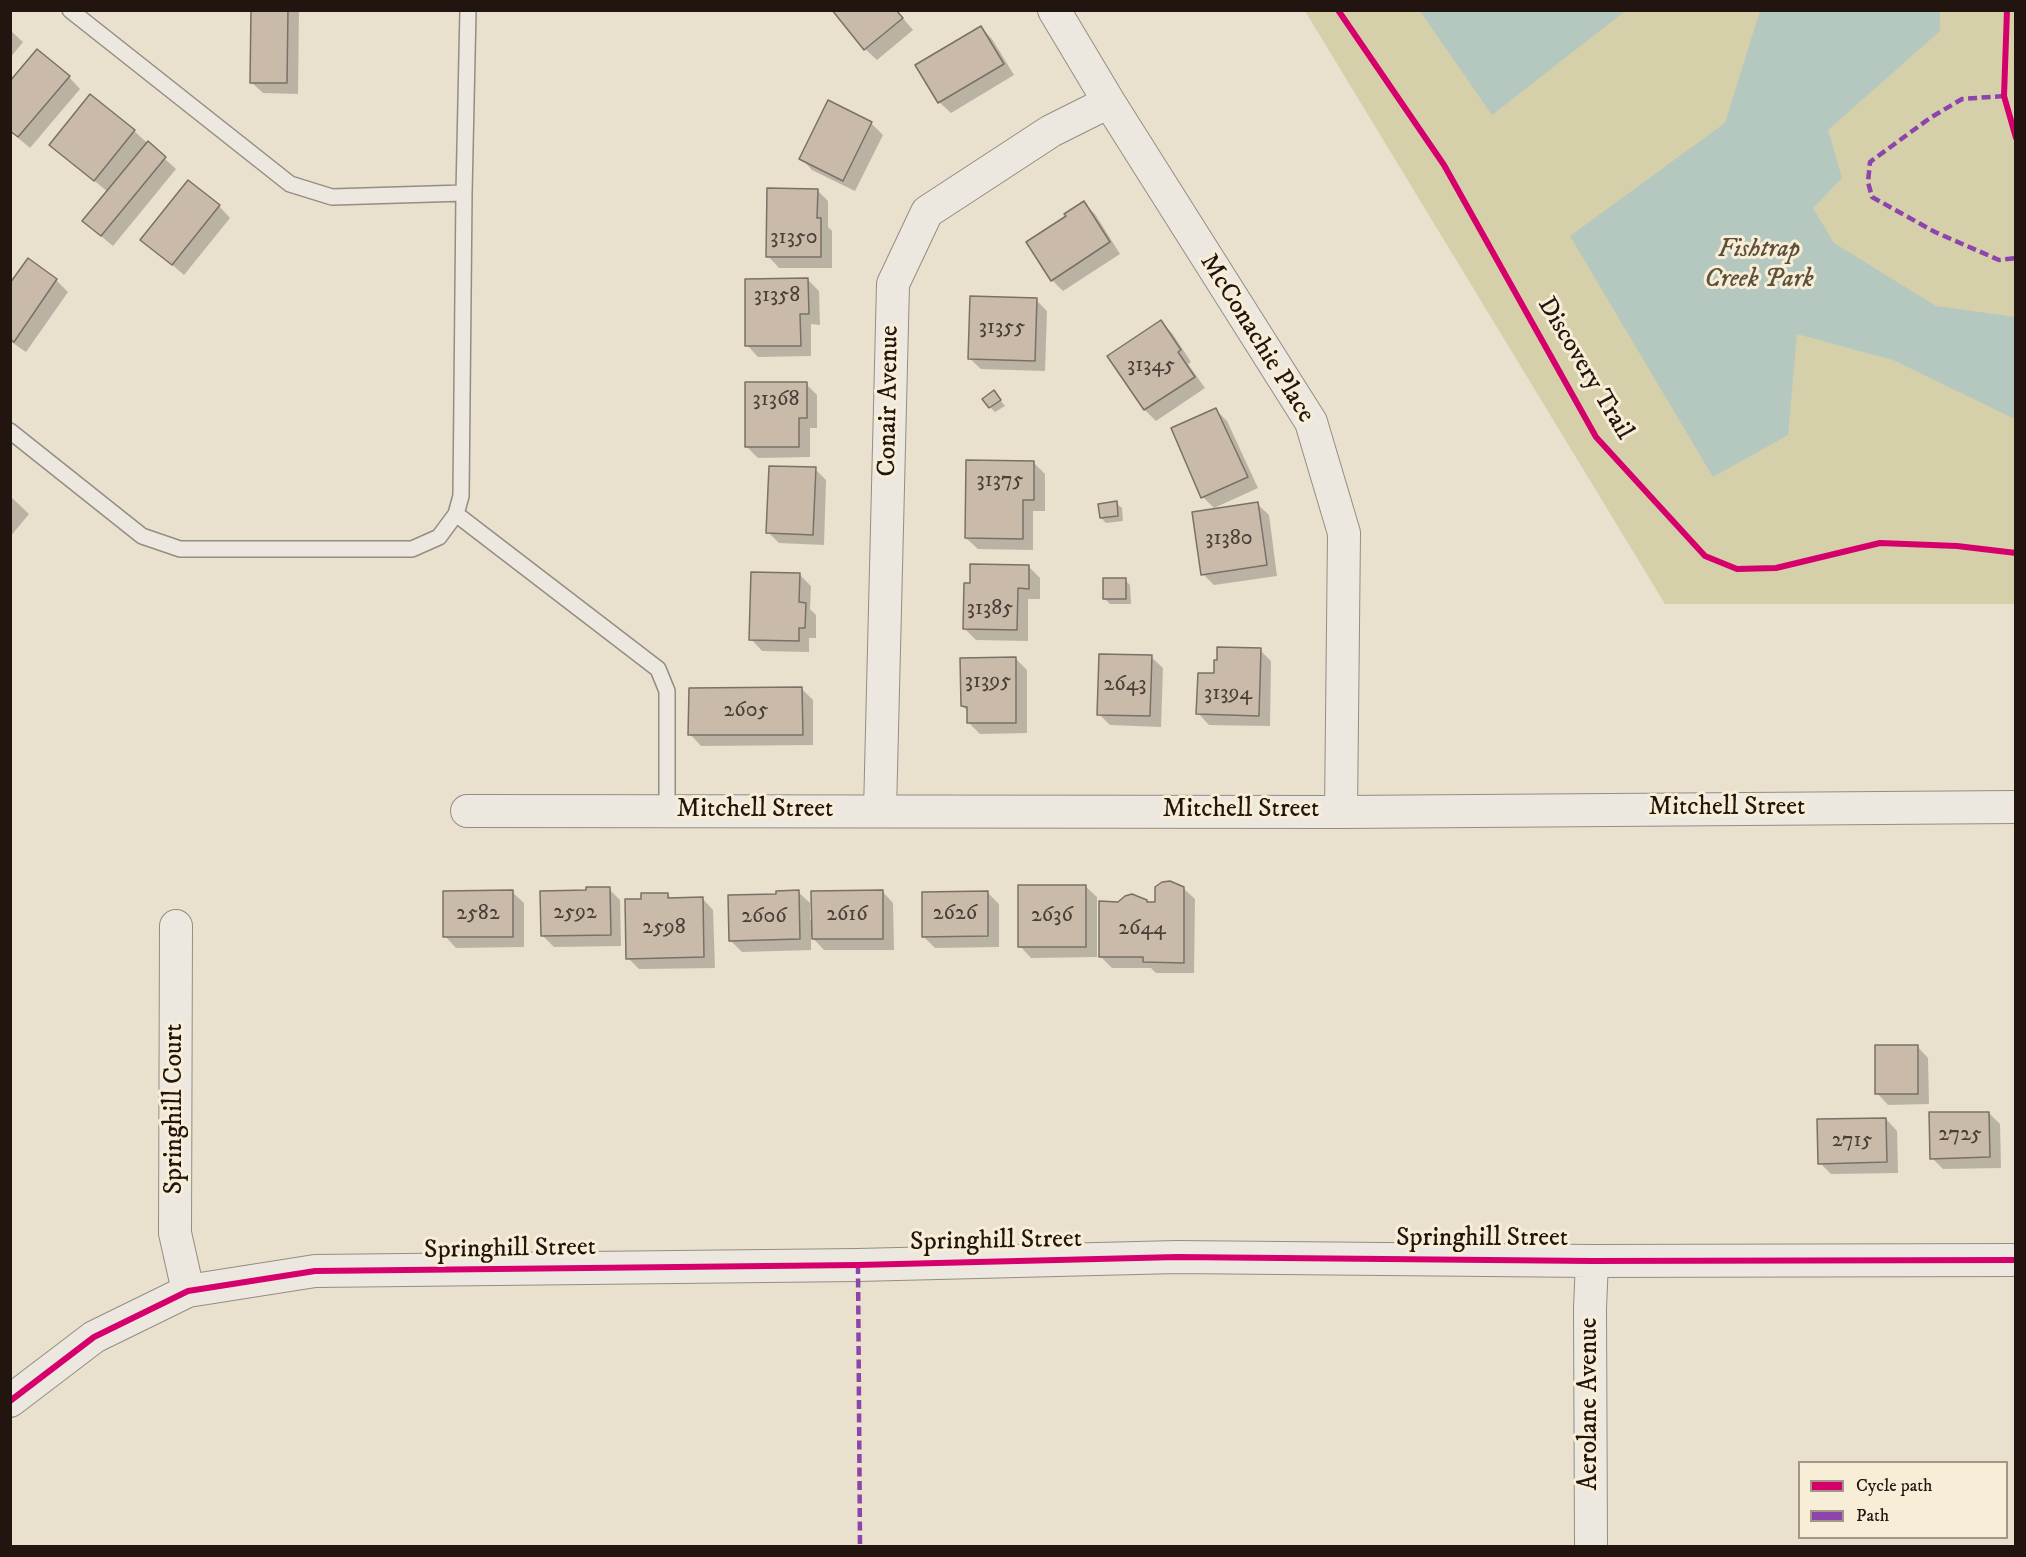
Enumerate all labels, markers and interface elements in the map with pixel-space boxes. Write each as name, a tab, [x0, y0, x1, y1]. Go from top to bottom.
house number: 31350	[770, 225, 818, 251]
park label: Fishtrap Creek Park	[1704, 235, 1814, 296]
street label: McConachie Place	[1192, 249, 1320, 429]
house number: 31358	[754, 283, 800, 309]
street label: Discovery Trail	[1529, 292, 1639, 446]
house number: 31355	[979, 315, 1025, 341]
street label: Conair Avenue	[873, 325, 907, 477]
house number: 31345	[1127, 353, 1175, 379]
house number: 31368	[753, 387, 799, 413]
house number: 31375	[977, 468, 1023, 494]
house number: 31380	[1205, 526, 1253, 552]
house number: 31385	[967, 596, 1013, 622]
house number: 31395	[965, 669, 1011, 695]
house number: 2643	[1103, 672, 1147, 698]
house number: 31394	[1204, 681, 1252, 707]
house number: 2605	[723, 698, 769, 724]
street label: Mitchell Street	[1649, 793, 1805, 825]
street label: Mitchell Street	[677, 795, 833, 827]
street label: Mitchell Street	[1163, 795, 1319, 827]
house number: 2592	[553, 900, 597, 926]
house number: 2582	[456, 901, 500, 927]
house number: 2626	[933, 901, 977, 927]
house number: 2616	[826, 902, 868, 928]
house number: 2636	[1031, 903, 1073, 929]
house number: 2606	[741, 904, 787, 930]
house number: 2598	[642, 915, 686, 941]
house number: 2644	[1118, 916, 1166, 942]
street label: Springhill Court	[160, 1023, 192, 1195]
house number: 2725	[1938, 1122, 1982, 1148]
house number: 2715	[1832, 1128, 1872, 1154]
street label: Springhill Street	[1396, 1224, 1568, 1256]
street label: Springhill Street	[910, 1225, 1082, 1259]
street label: Springhill Street	[424, 1233, 596, 1267]
street label: Aerolane Avenue	[1575, 1317, 1607, 1491]
legend	[1798, 1461, 2008, 1539]
text: Cycle path	[1856, 1475, 1933, 1497]
text: Path	[1856, 1505, 1889, 1527]

